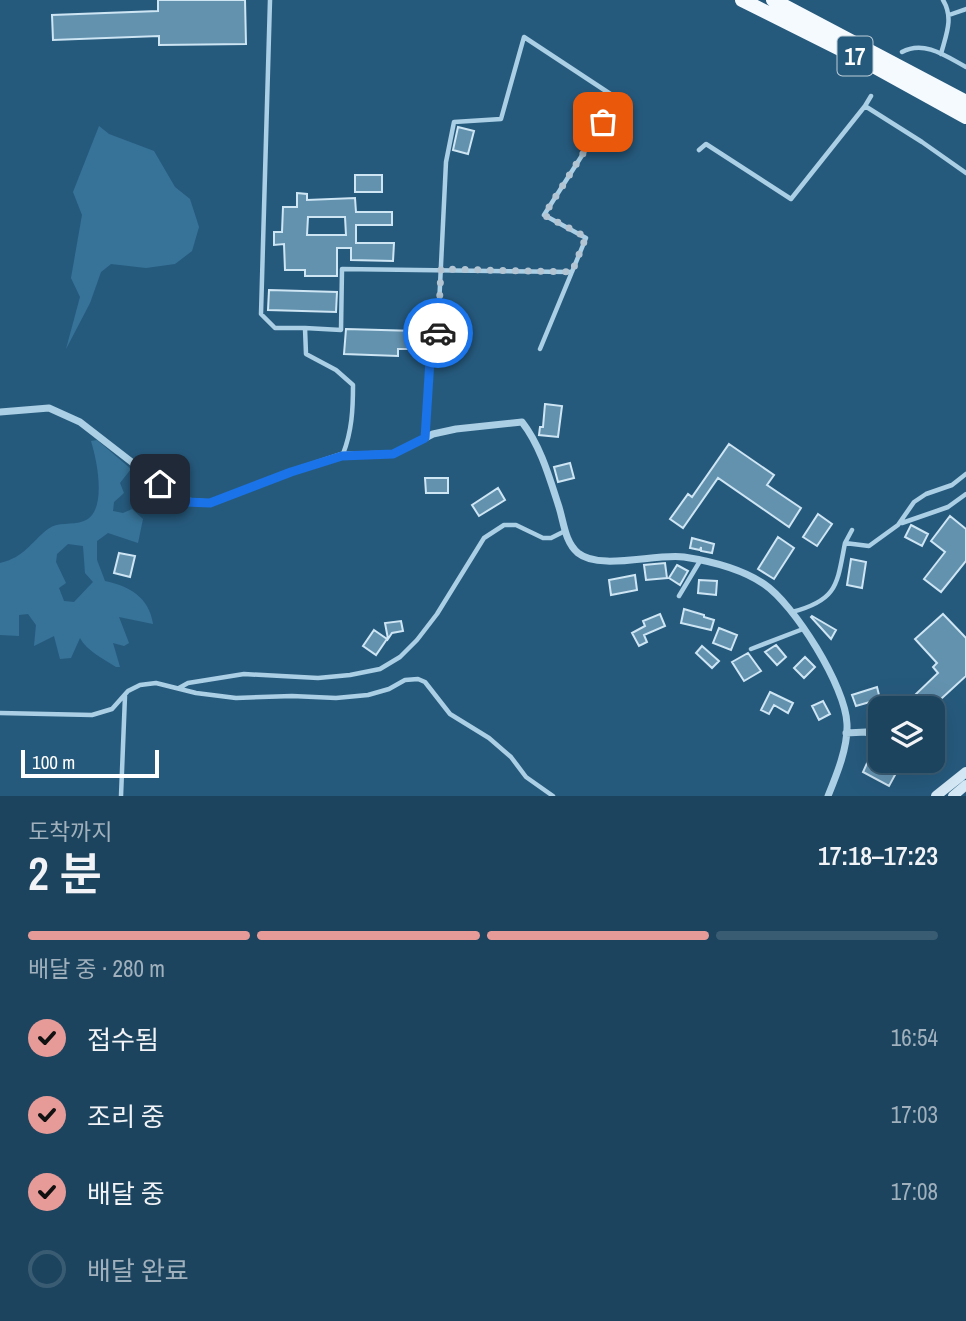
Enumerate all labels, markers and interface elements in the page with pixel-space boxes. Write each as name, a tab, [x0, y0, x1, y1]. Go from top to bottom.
road number: 17	[838, 36, 872, 76]
pin	[573, 92, 633, 152]
icon: bag	[584, 103, 622, 141]
courier	[403, 298, 473, 368]
icon: car	[419, 314, 457, 352]
pin	[130, 454, 190, 514]
icon: home	[141, 465, 179, 503]
map controls	[868, 696, 945, 773]
button: layers	[868, 696, 945, 773]
scale bar	[21, 747, 159, 779]
text: 100 m	[32, 749, 75, 775]
text: 도착까지	[28, 816, 113, 847]
text: 17:18–17:23	[818, 838, 938, 873]
text: 2 분	[28, 842, 102, 904]
text: 배달 중 · 280 m	[28, 953, 165, 984]
icon: check	[28, 1019, 66, 1057]
text: 접수됨	[87, 1022, 159, 1057]
text: 16:54	[891, 1022, 938, 1053]
icon: check	[28, 1096, 66, 1134]
text: 조리 중	[87, 1099, 165, 1134]
text: 17:03	[891, 1099, 938, 1130]
icon: check	[28, 1173, 66, 1211]
text: 배달 중	[87, 1176, 165, 1211]
text: 17:08	[891, 1176, 938, 1207]
text: 배달 완료	[87, 1253, 189, 1288]

